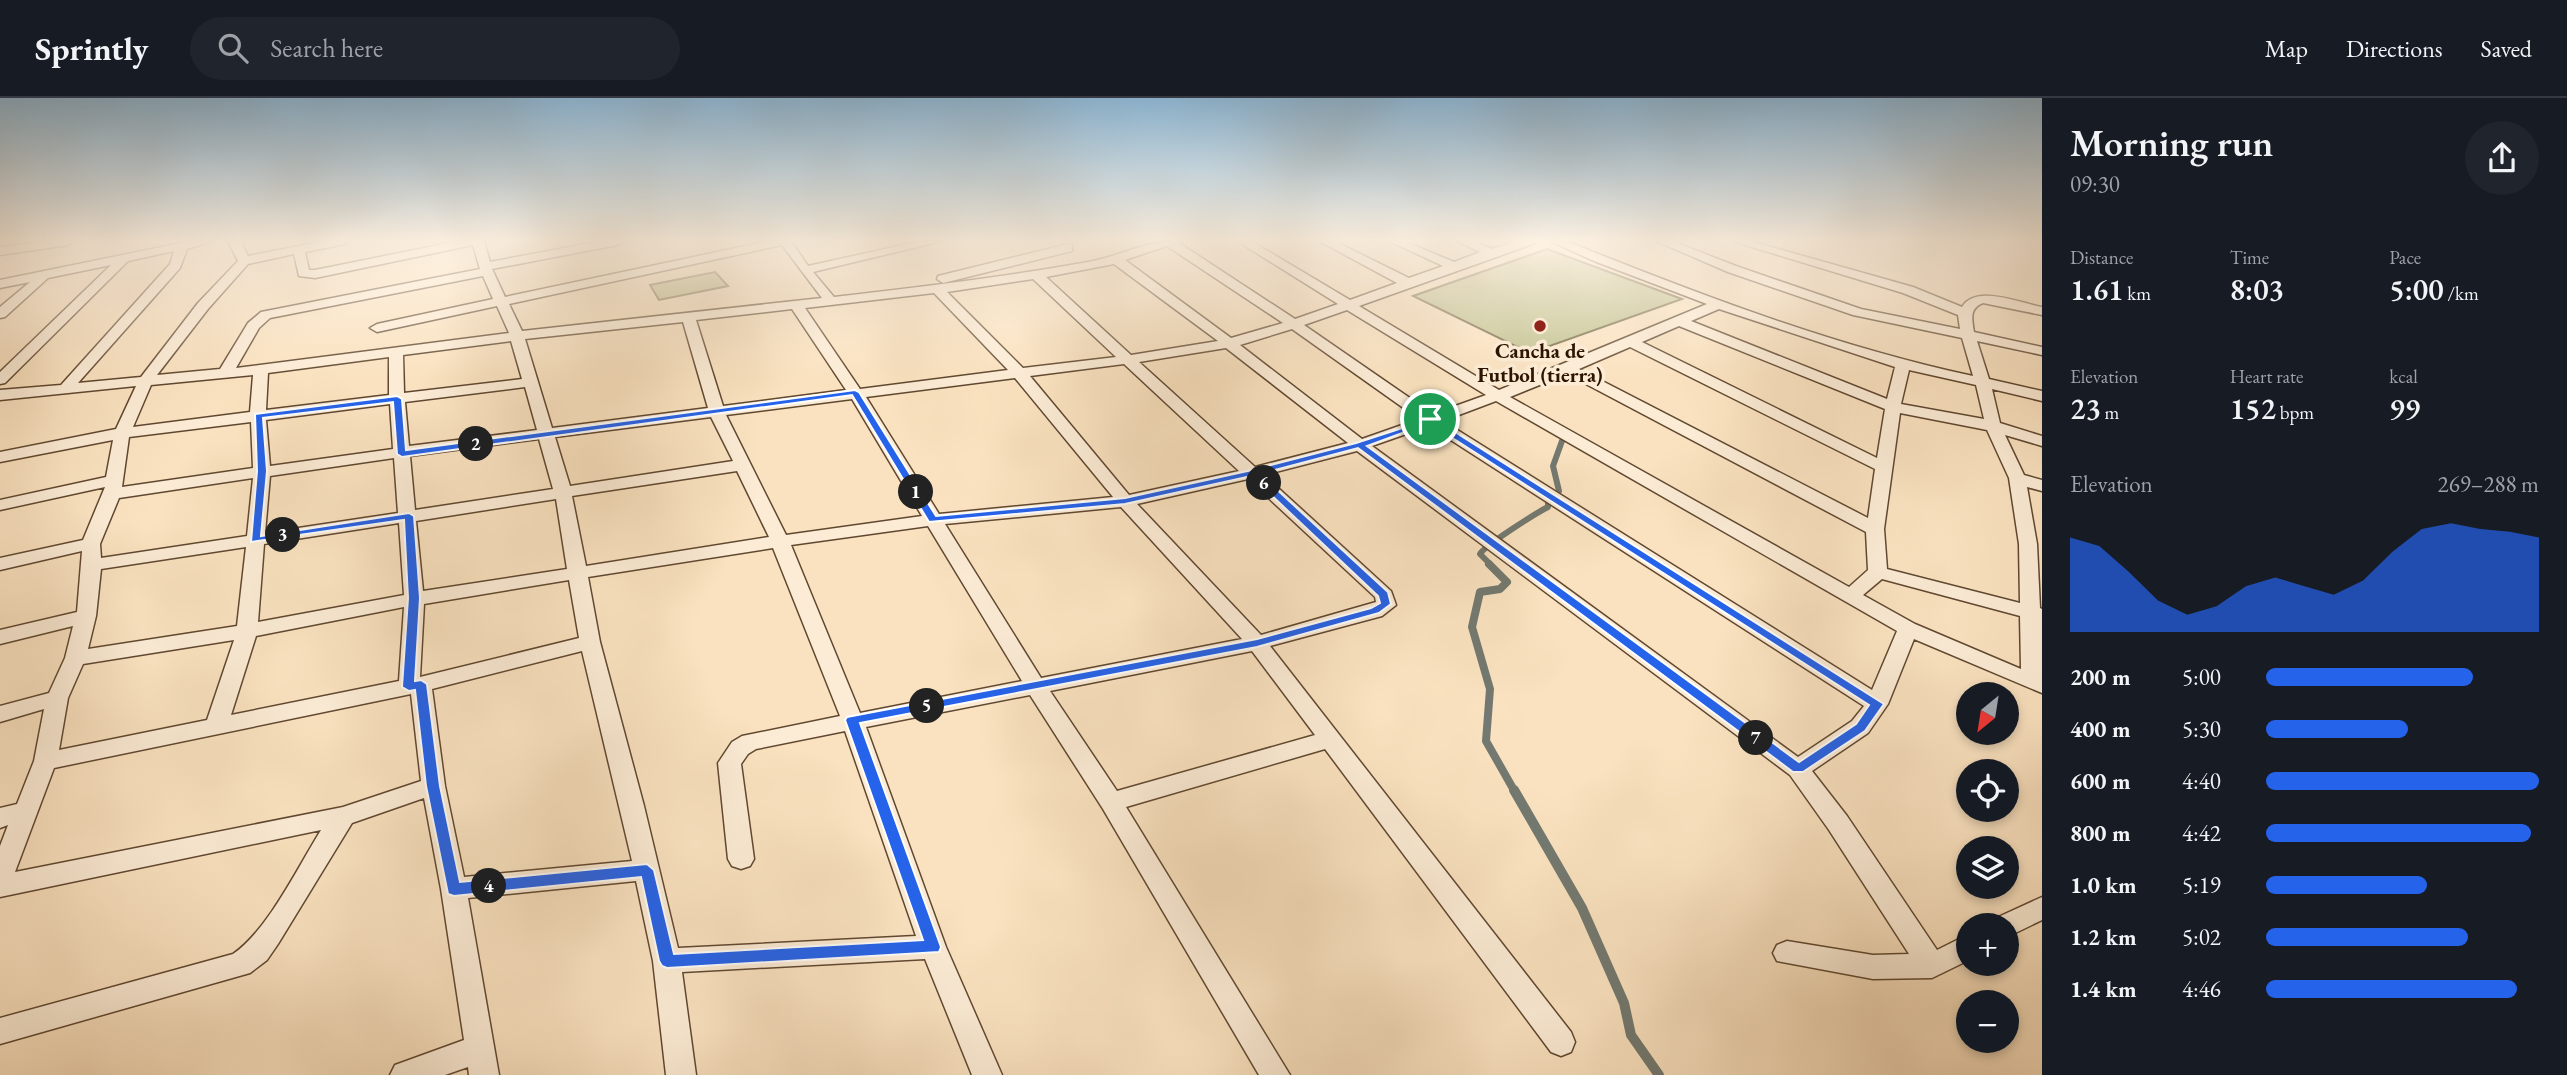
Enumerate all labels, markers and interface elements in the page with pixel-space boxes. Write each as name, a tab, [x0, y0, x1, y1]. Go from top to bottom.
search box	[190, 17, 680, 80]
text: Sprintly	[35, 27, 148, 70]
icon: search	[214, 29, 252, 67]
text: Search here	[270, 31, 383, 65]
text: Map	[2265, 33, 2308, 64]
text: Directions	[2346, 33, 2443, 64]
text: Saved	[2481, 33, 2532, 64]
text: Morning run	[2070, 118, 2273, 167]
button: share	[2465, 121, 2539, 195]
text: 09:30	[2070, 169, 2120, 199]
text: Distance	[2070, 245, 2133, 270]
text: Time	[2230, 245, 2269, 270]
text: Pace	[2389, 245, 2421, 270]
text: 1.61	[2070, 270, 2123, 309]
text: 8:03	[2230, 270, 2284, 309]
text: 5:00	[2389, 270, 2444, 309]
text: km	[2123, 281, 2151, 306]
text: /km	[2444, 281, 2479, 306]
marker: Cancha de Futbol (tierra)	[1532, 318, 1548, 334]
place label: Cancha de Futbol (tierra)	[1477, 337, 1603, 388]
text: Elevation	[2070, 364, 2138, 389]
text: Heart rate	[2230, 364, 2303, 389]
text: kcal	[2389, 364, 2418, 389]
pin	[1400, 389, 1460, 449]
text: 23	[2070, 389, 2101, 428]
text: 152	[2230, 389, 2276, 428]
text: 99	[2389, 389, 2420, 428]
icon: arrive	[1411, 400, 1449, 438]
text: m	[2101, 400, 2119, 425]
text: bpm	[2276, 400, 2314, 425]
pin: 2	[458, 426, 494, 462]
text: 2	[470, 431, 481, 456]
pin: 6	[1246, 466, 1282, 500]
text: Elevation	[2070, 469, 2153, 499]
text: 269–288 m	[2438, 469, 2539, 499]
text: 6	[1258, 470, 1269, 495]
pin: 1	[898, 474, 934, 510]
text: 1	[910, 479, 921, 504]
pin: 3	[266, 518, 300, 552]
text: 3	[277, 522, 288, 547]
text: 200 m	[2070, 662, 2131, 692]
text: 5:00	[2182, 662, 2221, 692]
north arrow	[1956, 682, 2020, 746]
map controls	[1956, 682, 2019, 1053]
pin: 5	[909, 688, 944, 724]
text: 5	[921, 693, 932, 718]
text: 400 m	[2070, 714, 2131, 744]
text: 5:30	[2182, 714, 2221, 744]
pin: 7	[1738, 720, 1774, 756]
text: 7	[1750, 725, 1761, 750]
button: locate	[1956, 759, 2019, 822]
text: 600 m	[2070, 766, 2131, 796]
text: 4:40	[2182, 766, 2221, 796]
text: 800 m	[2070, 818, 2131, 848]
text: 4:42	[2182, 818, 2221, 848]
button: layers	[1956, 836, 2019, 899]
pin: 4	[472, 868, 506, 904]
text: 1.0 km	[2070, 870, 2137, 900]
text: 5:19	[2182, 870, 2221, 900]
text: 4	[483, 873, 494, 898]
button: +	[1956, 913, 2019, 976]
text: 1.2 km	[2070, 922, 2137, 952]
text: 5:02	[2182, 922, 2221, 952]
text: 1.4 km	[2070, 974, 2137, 1004]
text: 4:46	[2182, 974, 2221, 1004]
button: −	[1956, 990, 2019, 1053]

